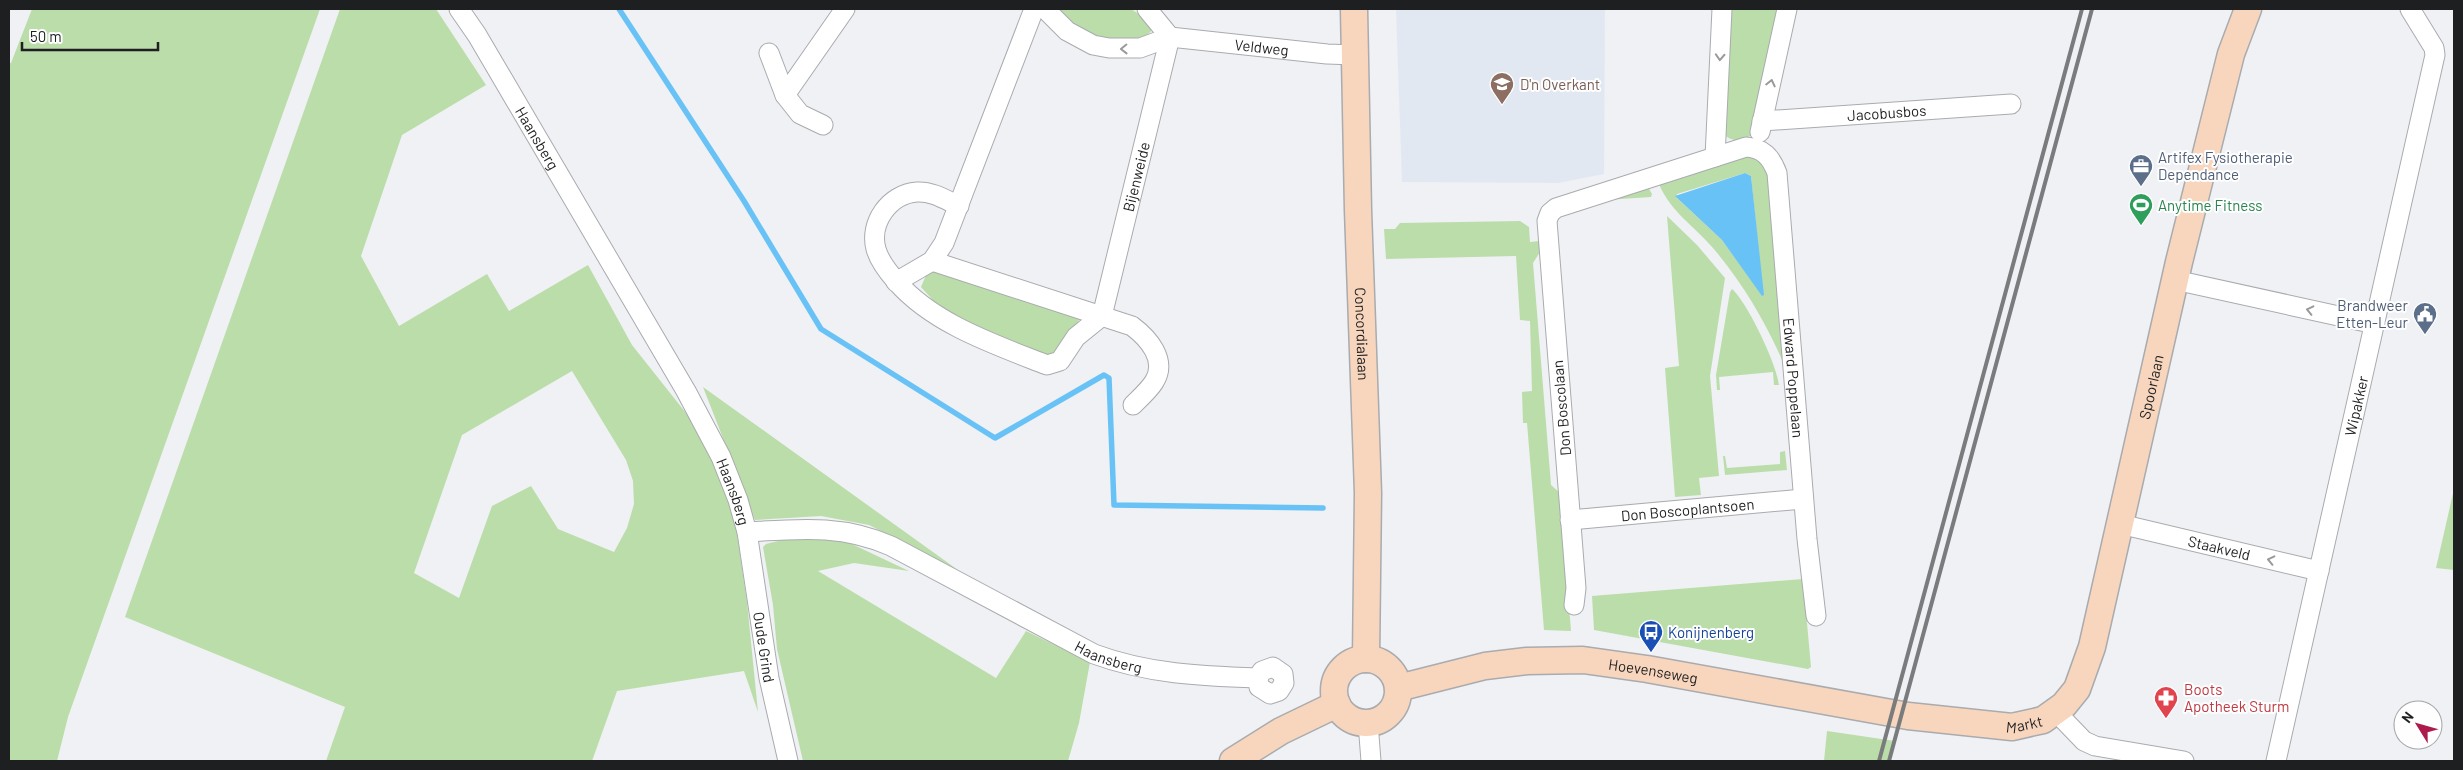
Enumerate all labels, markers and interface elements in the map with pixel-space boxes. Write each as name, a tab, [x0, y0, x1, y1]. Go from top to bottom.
scale bar	[22, 20, 159, 52]
text: 50 m	[30, 27, 62, 45]
street label: Veldweg	[1234, 35, 1290, 59]
one-way arrow	[1119, 44, 1127, 54]
one-way arrow	[1714, 54, 1725, 62]
school or university icon: D'n Overkant	[1489, 71, 1515, 105]
place label: D'n Overkant	[1520, 75, 1600, 93]
one-way arrow	[1765, 79, 1776, 88]
street label: Jacobusbos	[1847, 101, 1927, 124]
street label: Haansberg	[512, 103, 563, 173]
street label: Bijenweide	[1119, 140, 1153, 214]
place label: Artifex Fysiotherapie Dependance	[2158, 148, 2293, 183]
office icon: Artifex Fysiotherapie Dependance	[2128, 153, 2154, 187]
sports icon: Anytime Fitness	[2128, 192, 2154, 226]
place label: Anytime Fitness	[2158, 196, 2262, 214]
street label: Concordialaan	[1352, 287, 1373, 381]
place label: Brandweer Etten-Leur	[2336, 296, 2409, 331]
public building icon: Brandweer Etten-Leur	[2412, 301, 2438, 335]
one-way arrow	[2305, 305, 2314, 316]
street label: Edward Poppelaan	[1780, 317, 1808, 439]
street label: Spoorlaan	[2135, 353, 2167, 421]
street label: Don Boscolaan	[1548, 359, 1574, 457]
street label: Wipakker	[2340, 374, 2372, 438]
street label: Haansberg	[713, 455, 754, 527]
street label: Don Boscoplantsoen	[1620, 494, 1755, 524]
street label: Staakveld	[2186, 531, 2252, 564]
one-way arrow	[2267, 555, 2276, 566]
street label: Oude Grind	[750, 610, 779, 684]
bus stop icon: Konijnenberg	[1638, 619, 1664, 653]
place label: Konijnenberg	[1668, 623, 1754, 641]
street label: Haansberg	[1072, 637, 1144, 676]
street label: Hoevenseweg	[1607, 655, 1699, 687]
place label: Boots Apotheek Sturm	[2184, 680, 2289, 715]
pharmacy icon: Boots Apotheek Sturm	[2153, 685, 2179, 719]
north arrow	[2393, 700, 2443, 750]
text: N	[2398, 708, 2417, 726]
street label: Markt	[2005, 711, 2044, 736]

